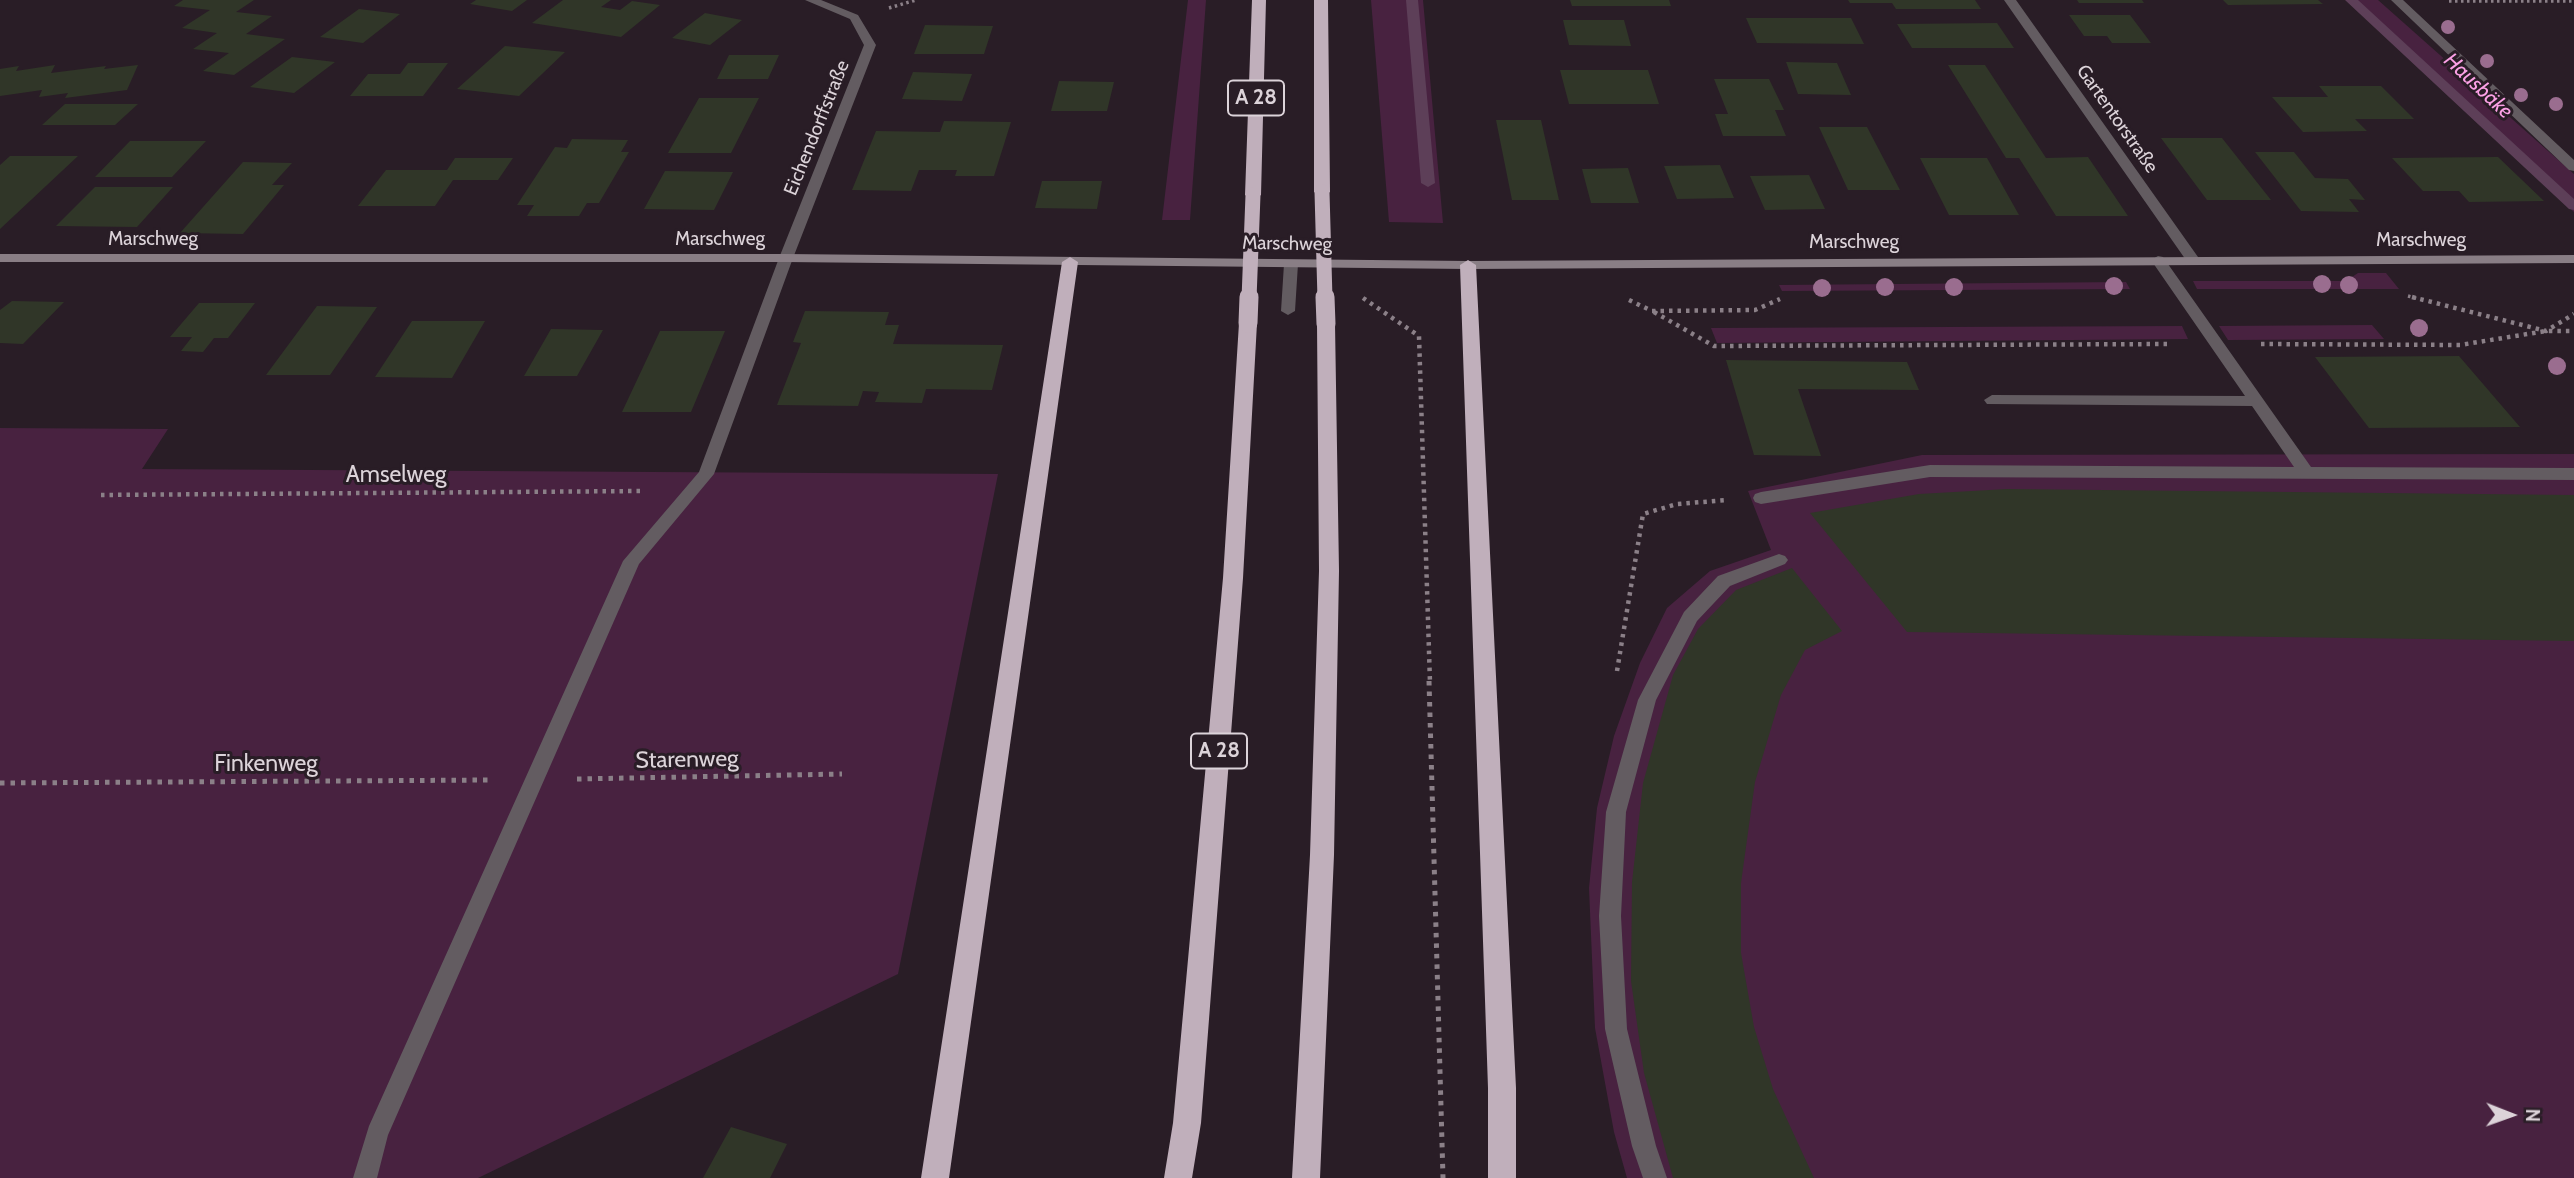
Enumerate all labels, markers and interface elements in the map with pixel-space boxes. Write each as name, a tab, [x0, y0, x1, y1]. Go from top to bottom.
water label: Hausbäke	[2438, 48, 2518, 124]
street label: Eichendorffstraße	[780, 57, 854, 199]
street label: Gartentorstraße	[2071, 60, 2163, 178]
road number: A 28	[1228, 80, 1284, 116]
street label: Marschweg	[108, 228, 198, 250]
street label: Marschweg	[675, 228, 765, 250]
street label: Marschweg	[2376, 229, 2466, 251]
street label: Marschweg	[1809, 231, 1899, 253]
street label: Marschweg	[1242, 232, 1332, 256]
street label: Amselweg	[346, 461, 446, 489]
road number: A 28	[1191, 734, 1247, 768]
street label: Starenweg	[635, 745, 739, 775]
street label: Finkenweg	[214, 750, 318, 778]
north arrow	[2476, 1080, 2546, 1150]
text: N	[2521, 1108, 2544, 1122]

